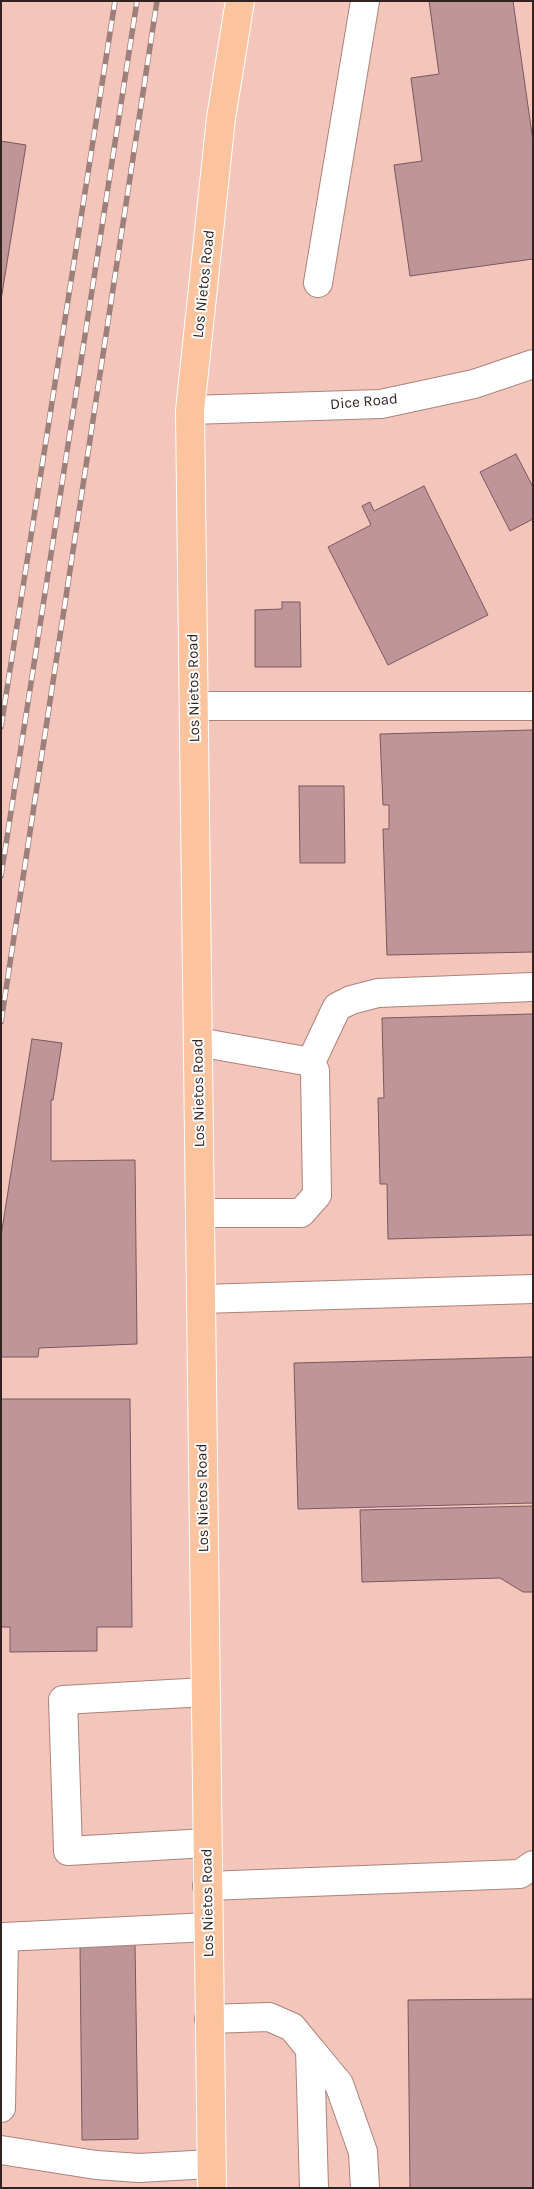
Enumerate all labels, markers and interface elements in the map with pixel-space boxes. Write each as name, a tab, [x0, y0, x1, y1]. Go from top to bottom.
street label: Los Nietos Road	[189, 229, 219, 339]
street label: Dice Road	[329, 390, 399, 414]
street label: Los Nietos Road	[184, 633, 204, 743]
street label: Los Nietos Road	[189, 1038, 209, 1148]
street label: Los Nietos Road	[193, 1443, 213, 1553]
street label: Los Nietos Road	[198, 1848, 218, 1958]

